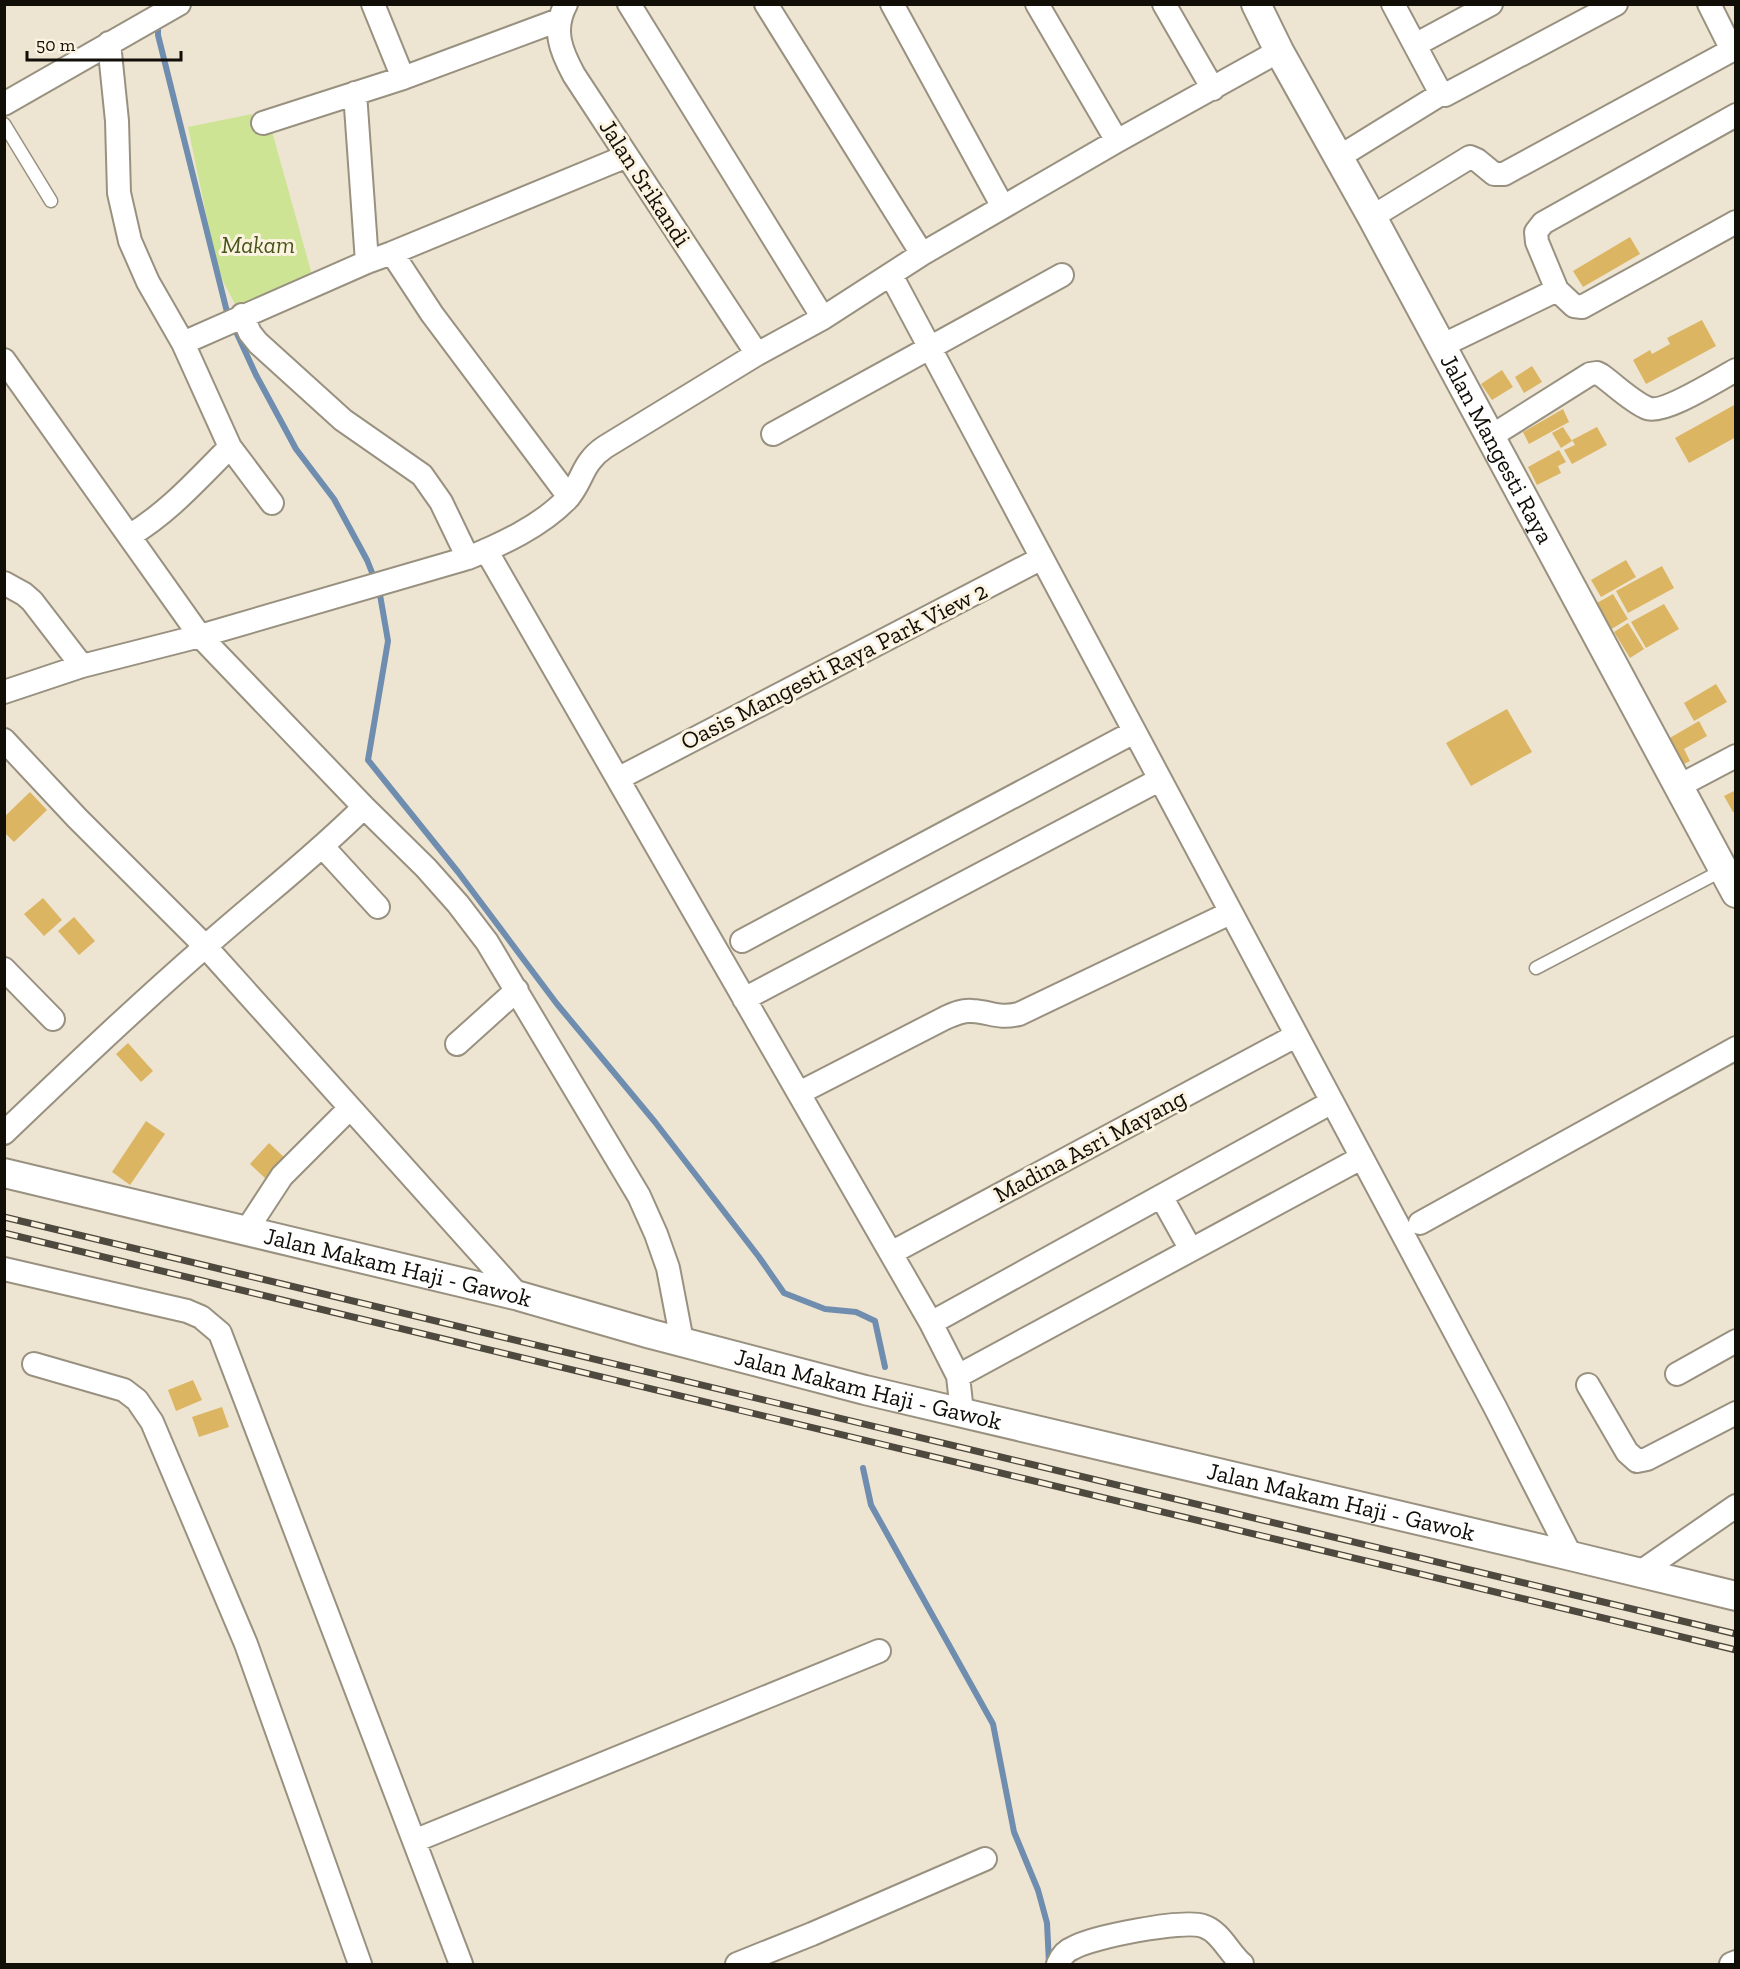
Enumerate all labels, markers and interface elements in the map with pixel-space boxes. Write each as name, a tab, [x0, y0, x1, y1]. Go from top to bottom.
scale bar	[27, 24, 182, 62]
text: 50 m	[36, 34, 76, 56]
street label: Jalan Srikandi	[593, 113, 698, 252]
park label: Makam	[221, 230, 295, 259]
street label: Jalan Mangesti Raya	[1434, 349, 1560, 549]
street label: Oasis Mangesti Raya Park View 2	[676, 575, 992, 756]
street label: Madina Asri Mayang	[989, 1083, 1191, 1208]
street label: Jalan Makam Haji - Gawok	[261, 1221, 536, 1313]
street label: Jalan Makam Haji - Gawok	[732, 1342, 1005, 1436]
street label: Jalan Makam Haji - Gawok	[1204, 1456, 1478, 1547]

